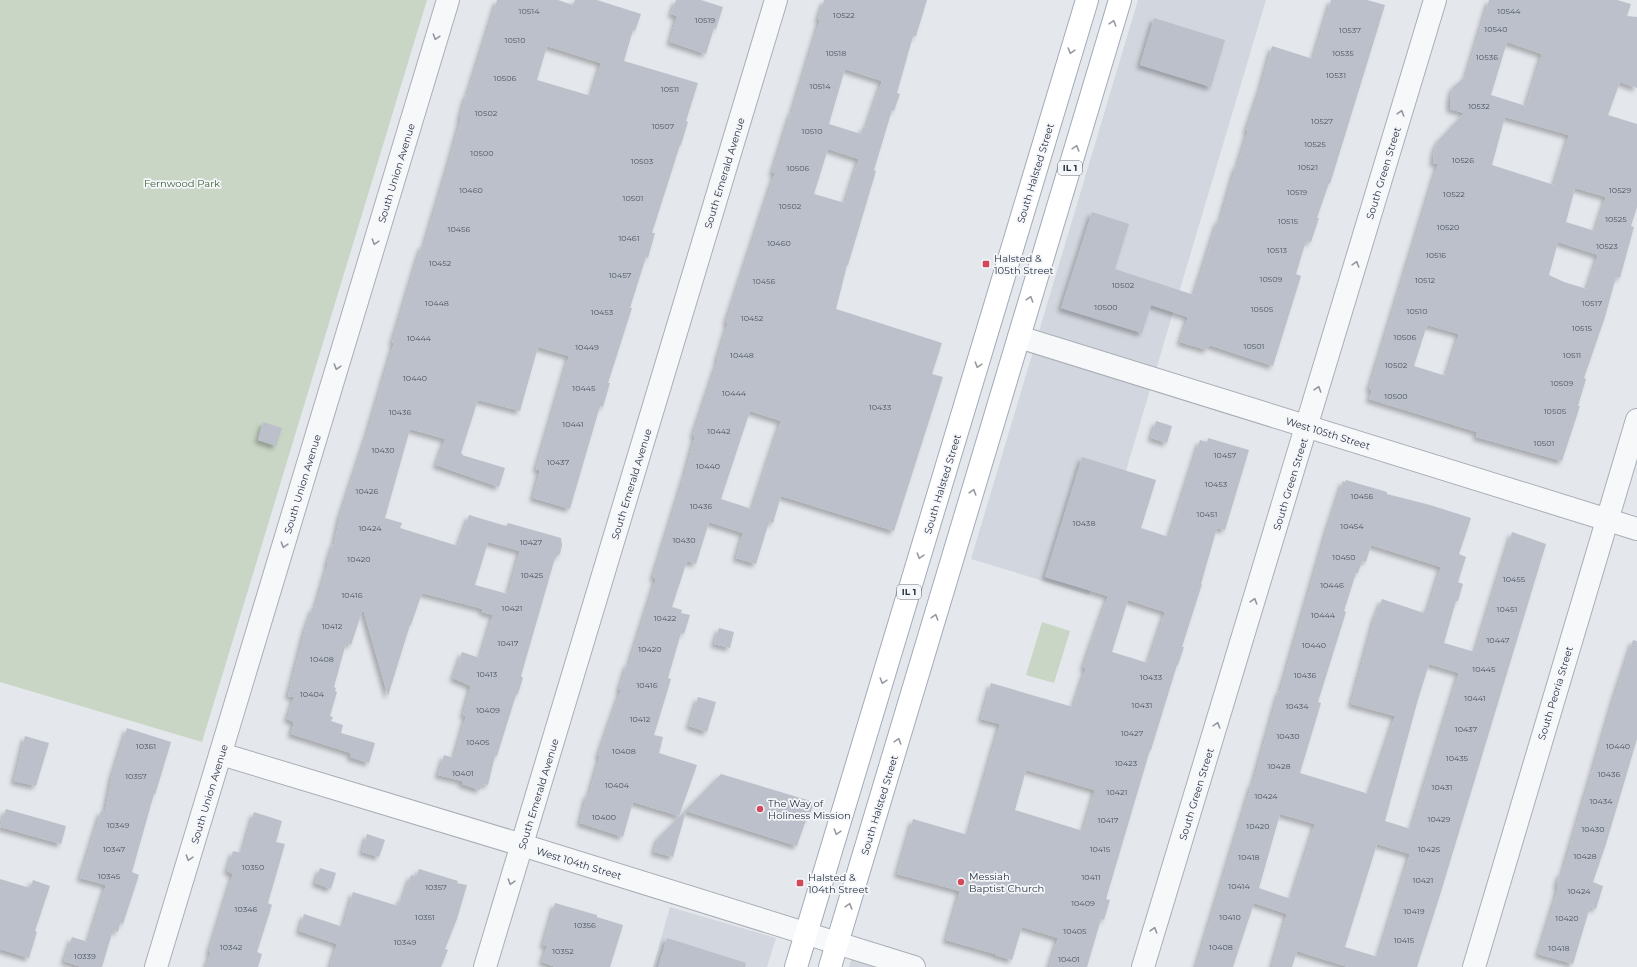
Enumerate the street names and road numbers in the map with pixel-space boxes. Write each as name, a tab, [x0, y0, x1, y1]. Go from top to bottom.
street label: South Emerald Avenue	[701, 116, 748, 230]
street label: South Union Avenue	[375, 122, 418, 224]
street label: South Halsted Street	[1014, 122, 1057, 225]
street label: South Green Street	[1363, 125, 1404, 221]
road number: IL 1	[1058, 161, 1082, 175]
street label: West 105th Street	[1284, 414, 1372, 453]
street label: South Emerald Avenue	[608, 427, 655, 541]
street label: South Union Avenue	[281, 433, 324, 535]
street label: South Halsted Street	[921, 433, 964, 536]
street label: South Green Street	[1270, 436, 1311, 532]
road number: IL 1	[897, 585, 921, 599]
street label: South Peoria Street	[1535, 645, 1576, 742]
street label: South Emerald Avenue	[515, 737, 562, 851]
street label: South Union Avenue	[188, 743, 231, 845]
street label: South Green Street	[1176, 746, 1217, 842]
street label: South Halsted Street	[858, 754, 901, 857]
street label: West 104th Street	[535, 844, 623, 883]

